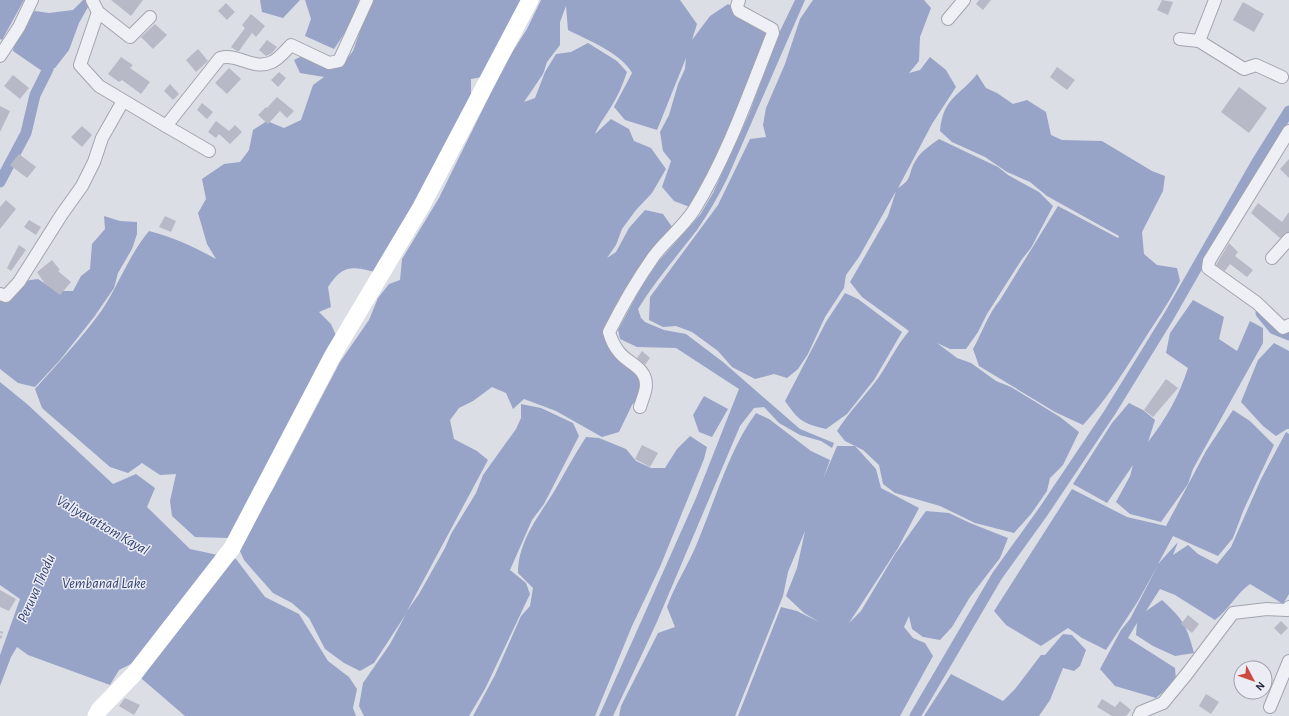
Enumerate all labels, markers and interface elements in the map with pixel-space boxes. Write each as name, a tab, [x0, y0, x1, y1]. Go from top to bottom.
water label: Valiyavattom Kayal	[54, 493, 152, 558]
water label: Peruva Thodu	[15, 552, 58, 625]
water label: Vembanad Lake	[62, 576, 146, 591]
north arrow	[1233, 660, 1273, 700]
text: N	[1254, 680, 1267, 693]

